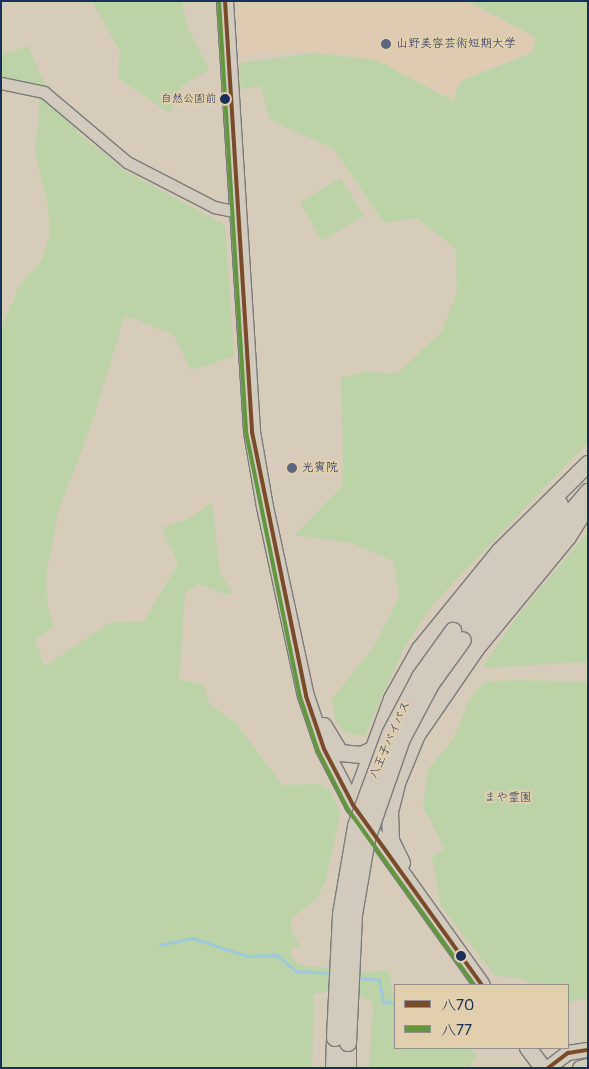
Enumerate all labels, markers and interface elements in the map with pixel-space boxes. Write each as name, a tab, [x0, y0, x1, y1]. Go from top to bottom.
place label: 山野美容芸術短期大学	[396, 37, 516, 51]
marker: 山野美容芸術短期大学	[380, 38, 392, 50]
place label: 自然公園前	[161, 92, 216, 106]
marker: 自然公園前	[220, 94, 230, 104]
place label: 光賓院	[302, 461, 338, 475]
marker: 光賓院	[286, 462, 298, 474]
street label: 八王子バイパス	[366, 699, 414, 781]
park label: まや霊園	[484, 791, 532, 805]
unlabelled marker	[456, 951, 466, 961]
legend	[394, 984, 569, 1049]
text: 八70	[441, 996, 474, 1015]
text: 八77	[441, 1021, 472, 1040]

